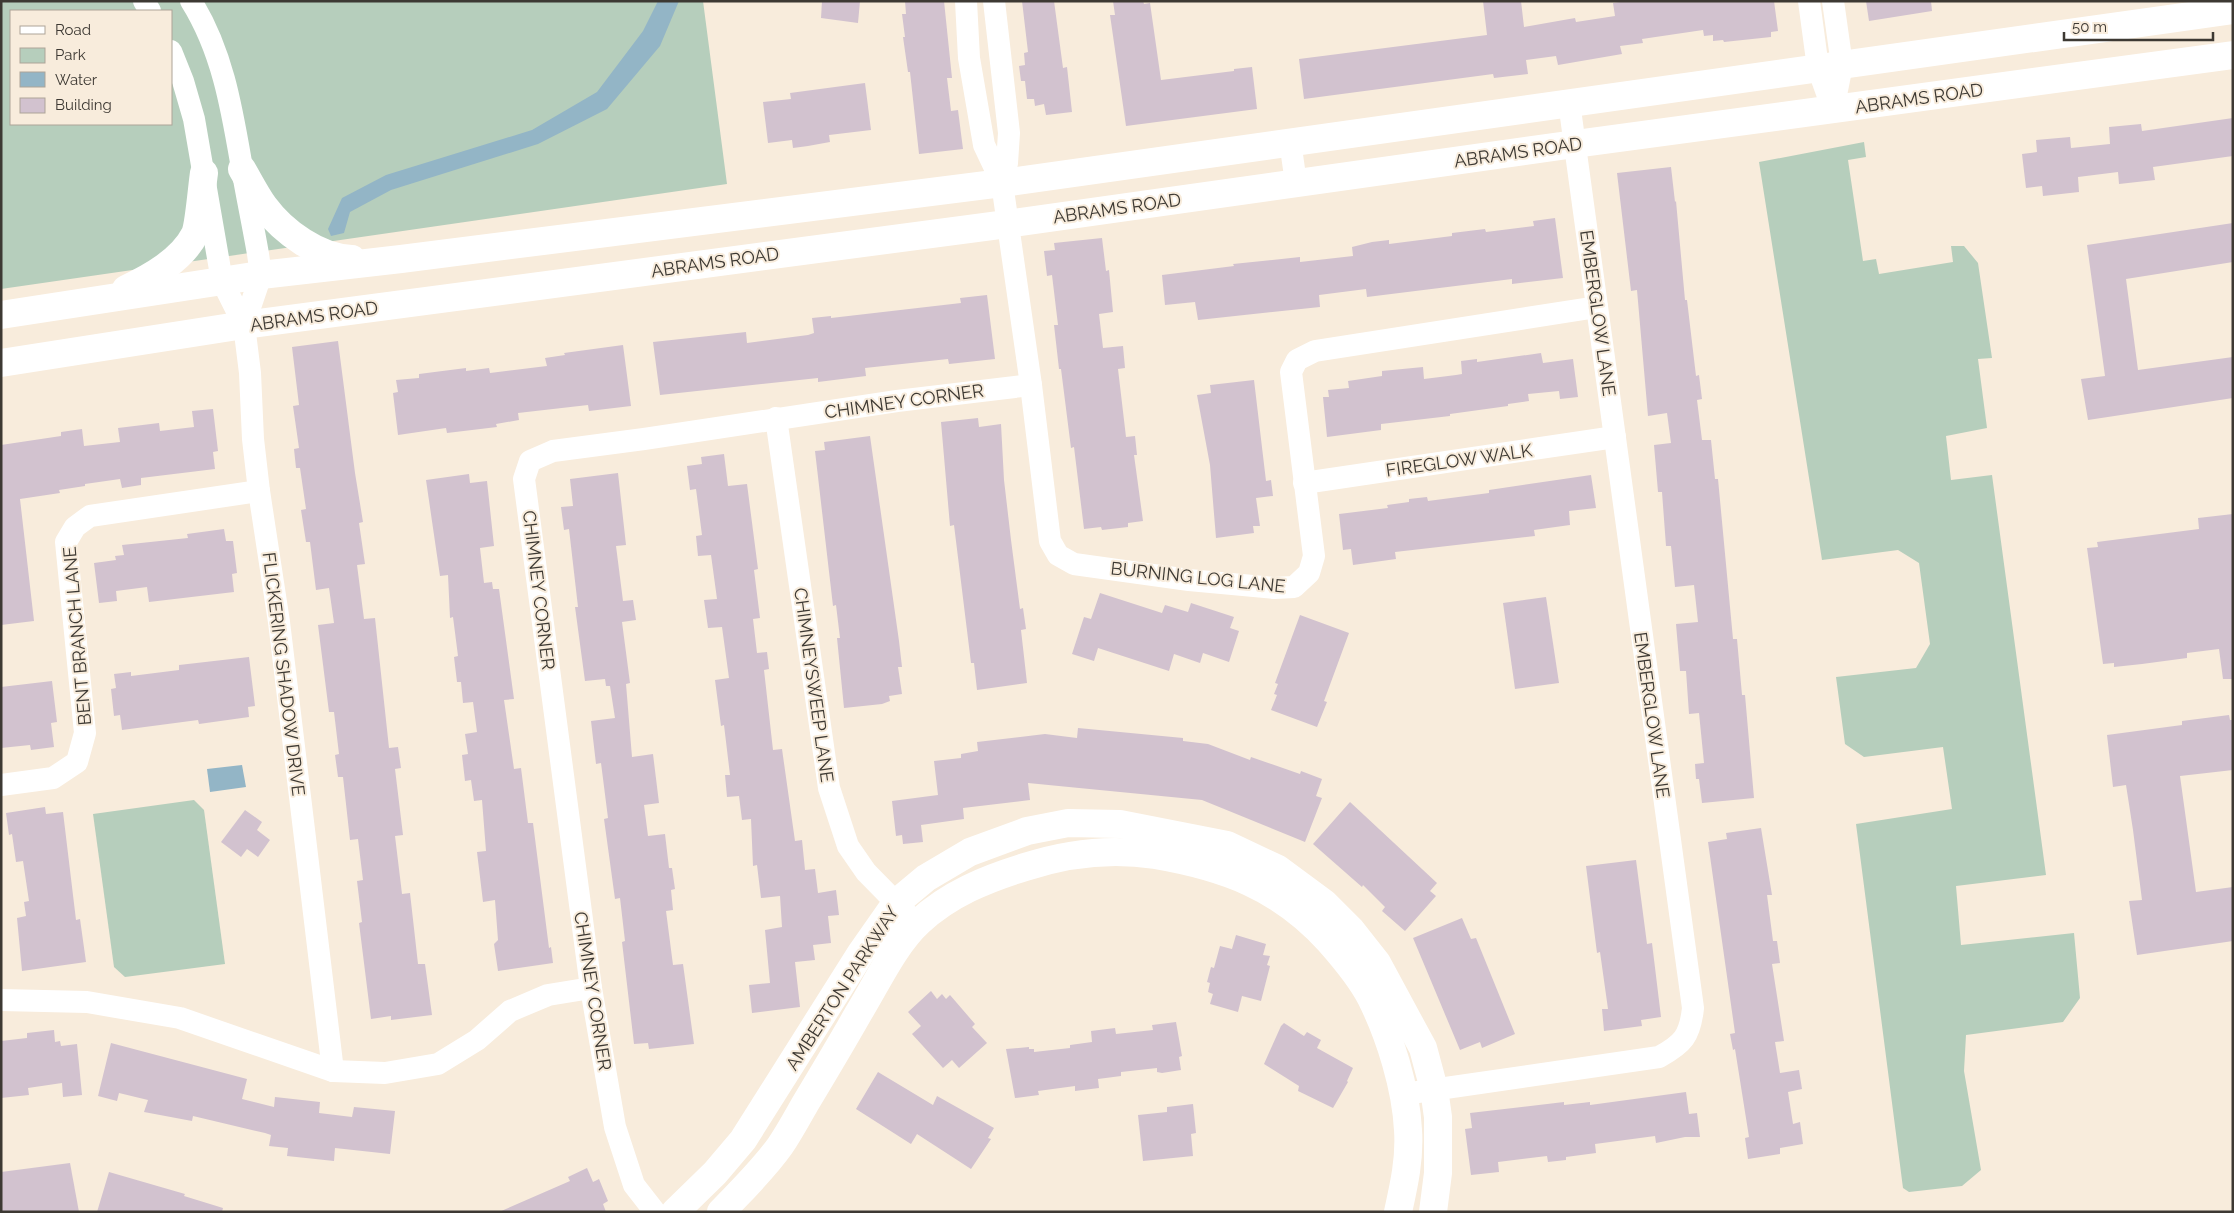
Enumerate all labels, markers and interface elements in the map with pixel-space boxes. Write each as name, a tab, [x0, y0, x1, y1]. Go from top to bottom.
legend	[10, 10, 172, 125]
scale bar	[2064, 10, 2213, 42]
text: 50 m	[2072, 18, 2107, 36]
text: Road	[55, 21, 91, 39]
text: Park	[55, 46, 86, 64]
text: Water	[55, 71, 98, 89]
street label: ABRAMS ROAD	[1854, 79, 1985, 117]
text: Building	[55, 96, 112, 114]
street label: ABRAMS ROAD	[1453, 133, 1584, 171]
street label: ABRAMS ROAD	[1052, 189, 1183, 227]
street label: EMBERGLOW LANE	[1576, 229, 1620, 398]
street label: ABRAMS ROAD	[650, 243, 781, 281]
street label: ABRAMS ROAD	[249, 297, 380, 335]
street label: CHIMNEY CORNER	[823, 379, 985, 423]
street label: FIREGLOW WALK	[1384, 439, 1534, 481]
street label: CHIMNEY CORNER	[519, 509, 559, 671]
street label: BENT BRANCH LANE	[59, 546, 95, 726]
street label: FLICKERING SHADOW DRIVE	[259, 551, 309, 797]
street label: BURNING LOG LANE	[1110, 557, 1286, 597]
street label: CHIMNEYSWEEP LANE	[790, 586, 838, 784]
street label: EMBERGLOW LANE	[1630, 631, 1674, 800]
street label: AMBERTON PARKWAY	[781, 902, 903, 1074]
street label: CHIMNEY CORNER	[570, 910, 616, 1072]

